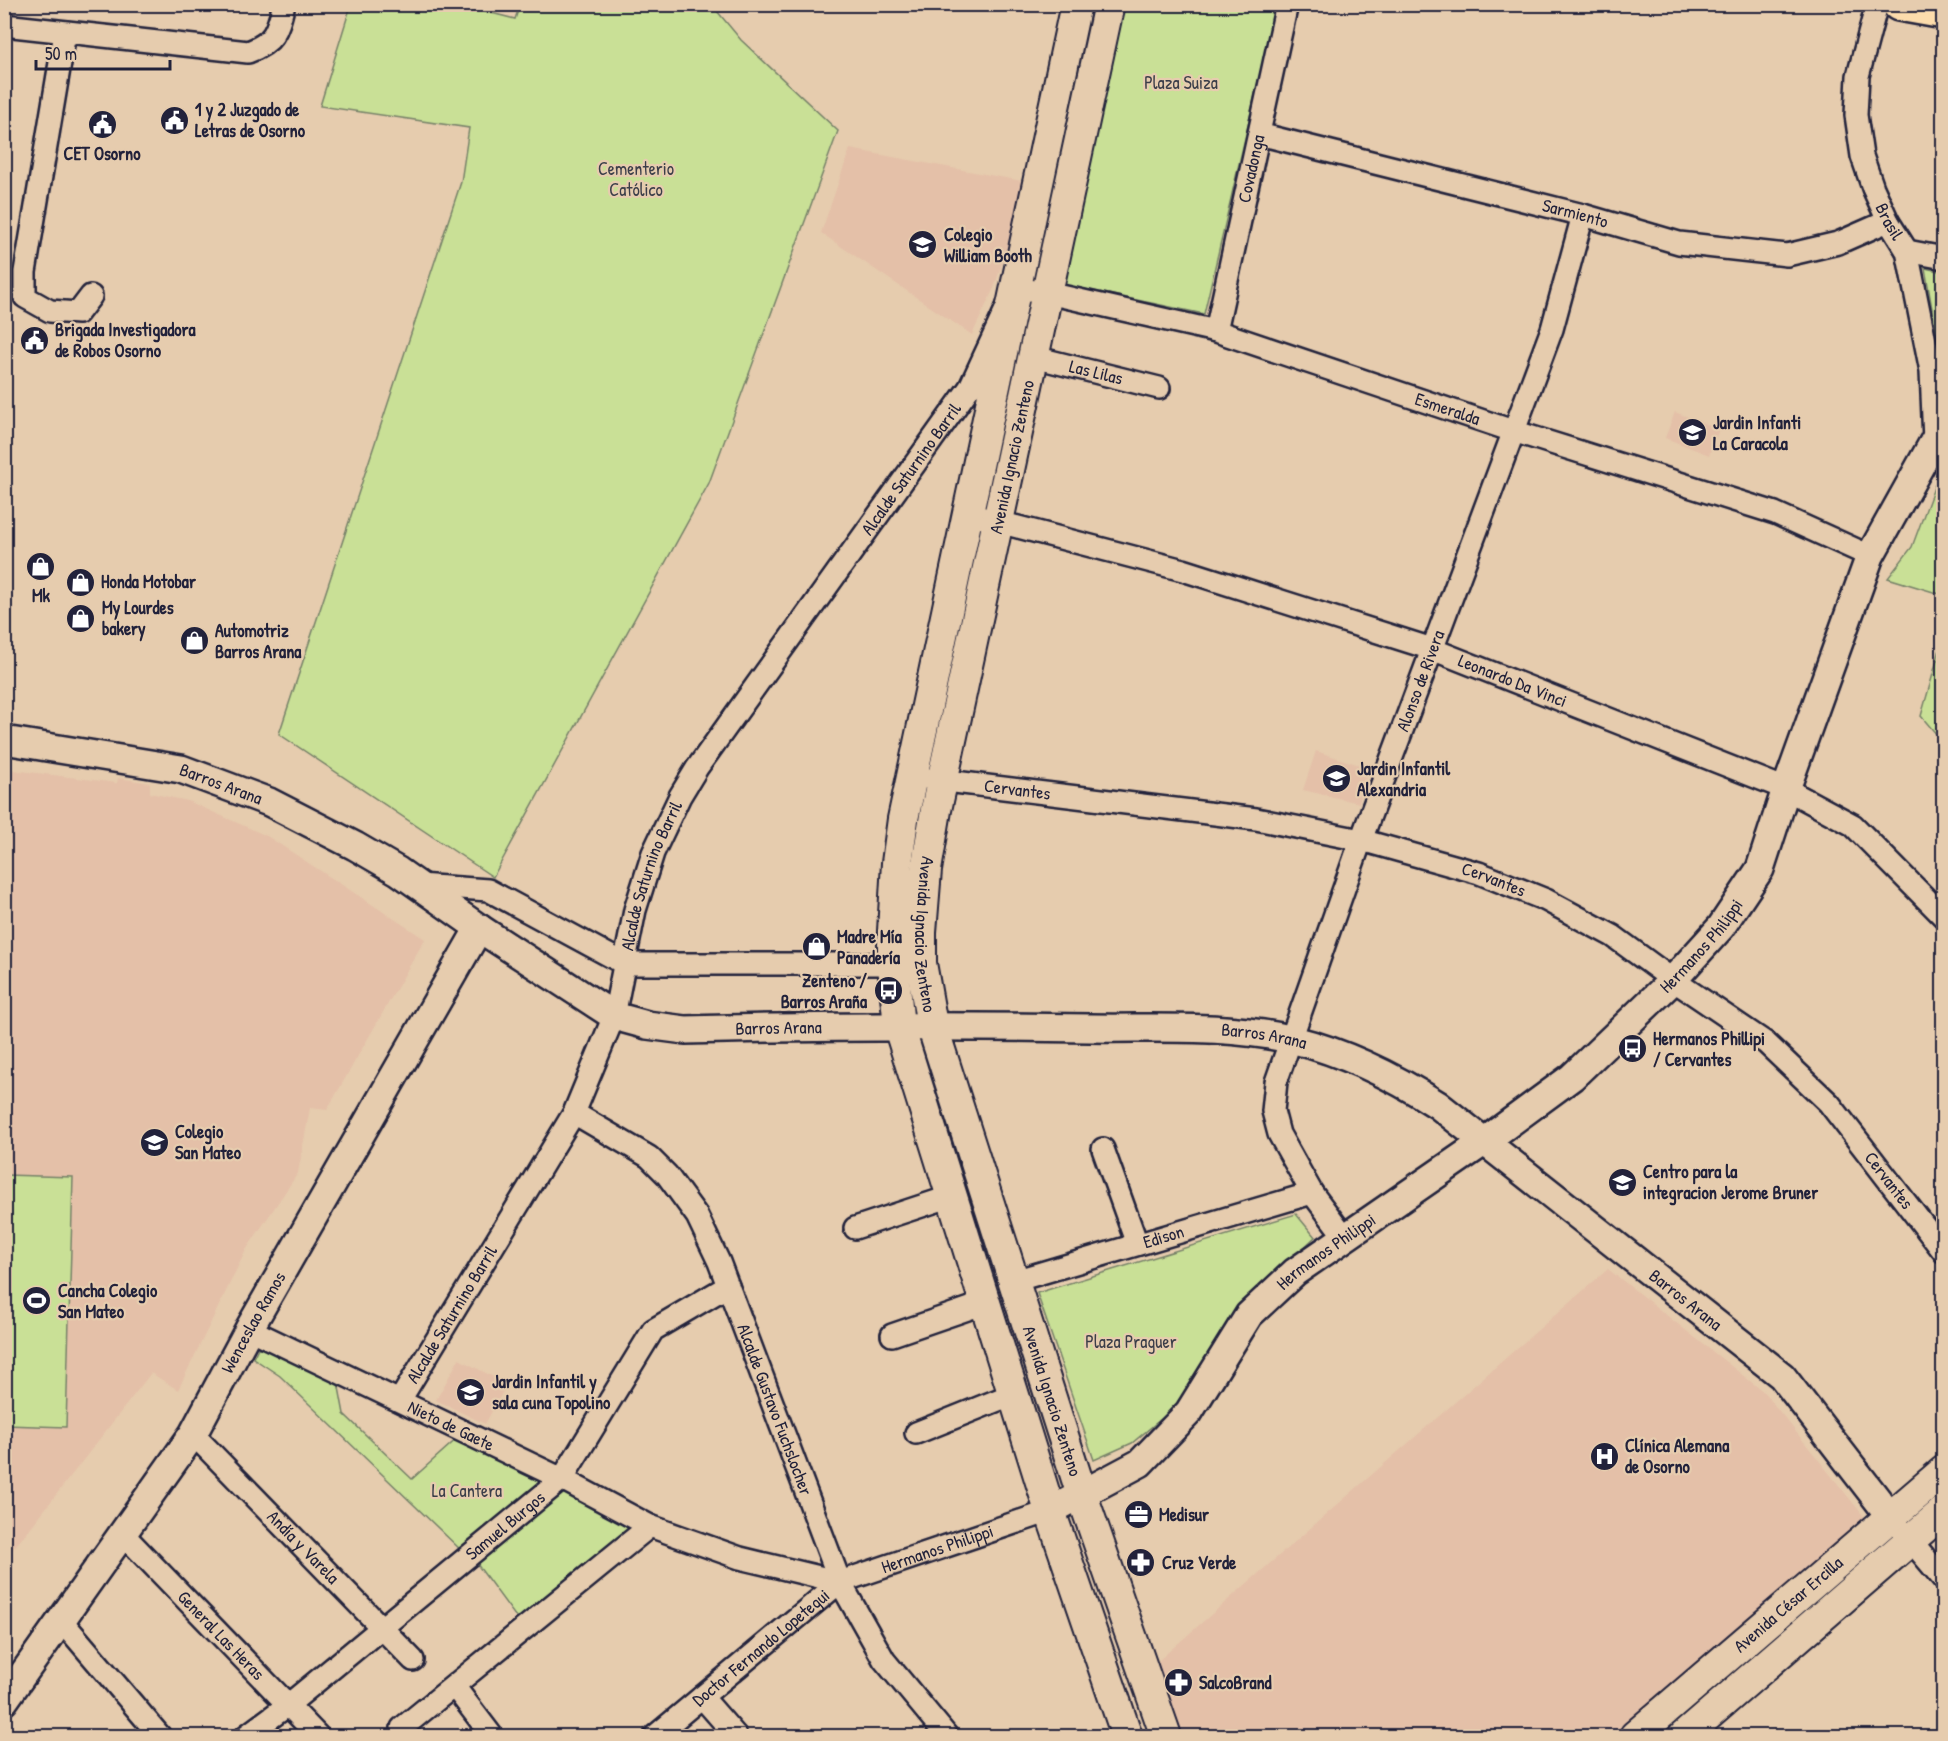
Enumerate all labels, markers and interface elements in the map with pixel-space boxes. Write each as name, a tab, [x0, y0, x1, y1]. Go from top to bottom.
scale bar	[36, 33, 170, 71]
text: 50 m	[45, 41, 77, 66]
park label: Plaza Suiza	[1144, 70, 1218, 95]
place label: 1 y 2 Juzgado de Letras de Osorno	[195, 97, 306, 143]
public building icon: 1 y 2 Juzgado de Letras de Osorno	[158, 104, 190, 136]
public building icon: CET Osorno	[86, 109, 118, 141]
street label: Covadonga	[1231, 132, 1270, 205]
place label: CET Osorno	[64, 141, 141, 166]
park label: Cementerio Católico	[598, 156, 674, 202]
street label: Sarmiento	[1540, 192, 1611, 234]
street label: Brasil	[1869, 199, 1910, 245]
place label: Colegio William Booth	[944, 222, 1032, 268]
school or university icon: Colegio William Booth	[907, 229, 939, 261]
place label: Brigada Investigadora de Robos Osorno	[55, 317, 197, 363]
public building icon: Brigada Investigadora de Robos Osorno	[18, 324, 50, 356]
street label: Las Lilas	[1067, 353, 1126, 391]
street label: Avenida Ignacio Zenteno	[983, 378, 1040, 536]
street label: Esmeralda	[1412, 386, 1484, 431]
street label: Alcalde Saturnino Barril	[855, 397, 967, 540]
place label: Jardin Infanti La Caracola	[1713, 410, 1801, 456]
school or university icon: Jardin Infanti La Caracola	[1676, 417, 1708, 449]
shop icon: Mk	[25, 551, 57, 583]
shop icon: Honda Motobar	[64, 566, 96, 598]
place label: Honda Motobar	[101, 569, 196, 594]
place label: Mk	[32, 583, 51, 608]
place label: My Lourdes bakery	[102, 595, 174, 642]
shop icon: My Lourdes bakery	[65, 602, 97, 634]
place label: Automotriz Barros Arana	[215, 618, 302, 664]
shop icon: Automotriz Barros Arana	[178, 625, 210, 657]
street label: Alonso de Rivera	[1390, 626, 1450, 735]
street label: Leonardo Da Vinci	[1455, 648, 1571, 713]
place label: Jardin Infantil Alexandria	[1357, 756, 1451, 802]
street label: Barros Arana	[176, 757, 266, 810]
school or university icon: Jardin Infantil Alexandria	[1320, 763, 1352, 795]
street label: Cervantes	[983, 773, 1052, 806]
street label: Alcalde Saturnino Barril	[614, 796, 688, 953]
street label: Avenida Ignacio Zenteno	[909, 855, 943, 1014]
street label: Cervantes	[1459, 856, 1530, 903]
street label: Hermanos Philippi	[1654, 894, 1748, 998]
place label: Madre Mía Panadería	[837, 924, 903, 970]
shop icon: Madre Mía Panadería	[800, 931, 832, 963]
place label: Zenteno / Barros Araña	[781, 968, 868, 1014]
bus stop icon: Zenteno / Barros Araña	[872, 975, 904, 1007]
street label: Barros Arana	[735, 1014, 822, 1041]
street label: Barros Arana	[1220, 1017, 1310, 1055]
place label: Hermanos Phillipi / Cervantes	[1653, 1026, 1765, 1072]
bus stop icon: Hermanos Phillipi / Cervantes	[1616, 1033, 1648, 1065]
place label: Colegio San Mateo	[175, 1119, 242, 1165]
school or university icon: Colegio San Mateo	[138, 1126, 170, 1158]
street label: Cervantes	[1859, 1146, 1920, 1214]
place label: Centro para la integracion Jerome Bruner	[1643, 1159, 1818, 1206]
school or university icon: Centro para la integracion Jerome Bruner	[1606, 1166, 1638, 1198]
street label: Hermanos Philippi	[1271, 1207, 1381, 1295]
street label: Edison	[1140, 1218, 1187, 1254]
street label: Alcalde Saturnino Barril	[400, 1240, 503, 1388]
street label: Barros Arana	[1644, 1263, 1727, 1336]
street label: Wenceslao Ramos	[215, 1267, 291, 1377]
place label: Cancha Colegio San Mateo	[58, 1278, 158, 1324]
sports icon: Cancha Colegio San Mateo	[21, 1285, 53, 1317]
street label: Alcalde Gustavo Fuchslocher	[731, 1320, 819, 1499]
street label: Avenida Ignacio Zenteno	[1017, 1322, 1088, 1479]
park label: Plaza Praguer	[1085, 1329, 1177, 1354]
place label: Jardin Infantil y sala cuna Topolino	[492, 1369, 611, 1416]
school or university icon: Jardin Infantil y sala cuna Topolino	[455, 1376, 487, 1408]
street label: Nieto de Gaete	[404, 1394, 499, 1457]
place label: Clínica Alemana de Osorno	[1625, 1433, 1730, 1479]
hospital icon: Clínica Alemana de Osorno	[1588, 1440, 1620, 1472]
park label: La Cantera	[432, 1478, 502, 1503]
street label: Samuel Burgos	[460, 1485, 550, 1566]
office icon: Medisur	[1122, 1499, 1154, 1531]
place label: Medisur	[1159, 1502, 1209, 1527]
street label: Andía y Varela	[262, 1504, 345, 1589]
street label: Hermanos Philippi	[878, 1518, 997, 1579]
pharmacy icon: Cruz Verde	[1125, 1547, 1157, 1579]
place label: Cruz Verde	[1162, 1550, 1237, 1575]
street label: Avenida César Ercilla	[1728, 1550, 1848, 1658]
street label: Doctor Fernando Lopetegui	[687, 1583, 835, 1712]
street label: General Las Heras	[172, 1585, 270, 1685]
pharmacy icon: SalcoBrand	[1162, 1667, 1194, 1699]
place label: SalcoBrand	[1199, 1670, 1272, 1695]

